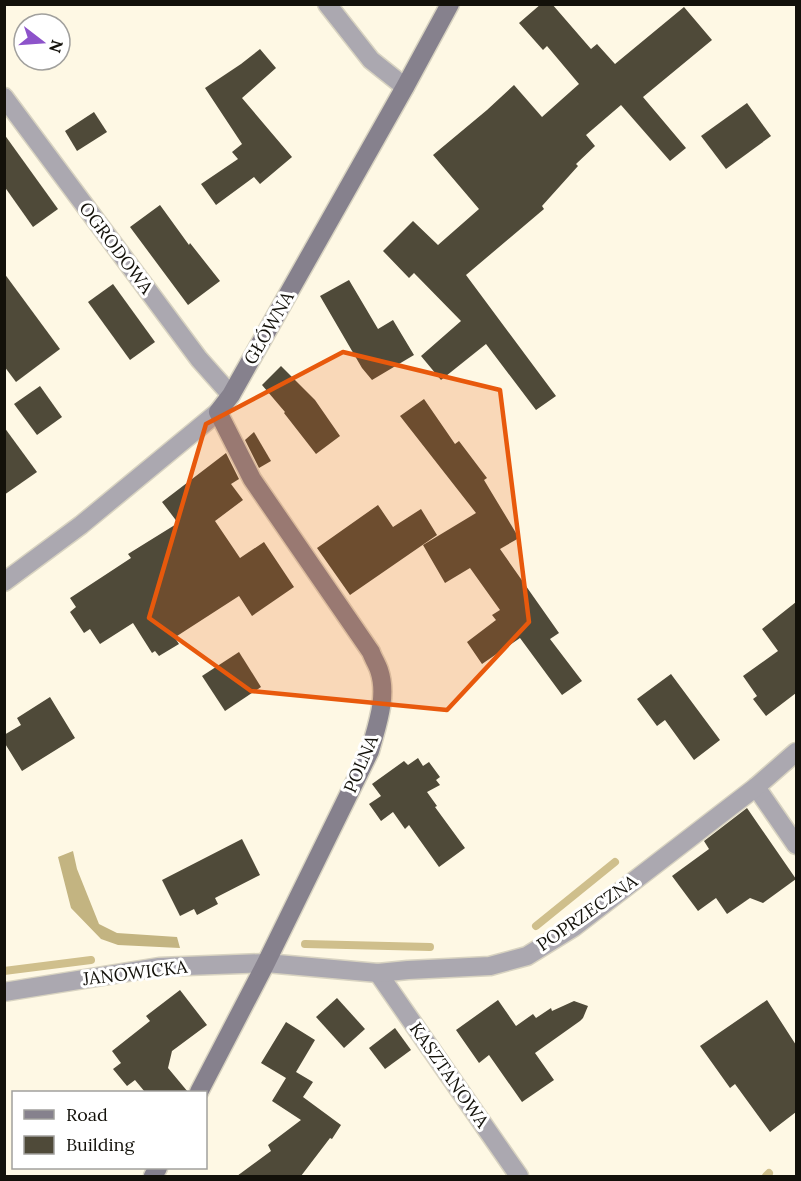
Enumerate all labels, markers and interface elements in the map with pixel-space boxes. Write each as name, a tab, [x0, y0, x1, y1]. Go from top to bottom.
north arrow	[12, 12, 72, 72]
text: N	[45, 38, 68, 55]
street label: OGRODOWA	[74, 197, 159, 299]
street label: GŁÓWNA	[238, 286, 299, 368]
street label: POLNA	[338, 731, 383, 796]
street label: POPRZECZNA	[532, 869, 642, 956]
street label: JANOWICKA	[80, 955, 189, 990]
street label: KASZTANOWA	[405, 1018, 495, 1132]
legend	[12, 1091, 207, 1169]
text: Road	[66, 1103, 108, 1126]
text: Building	[66, 1133, 136, 1156]

